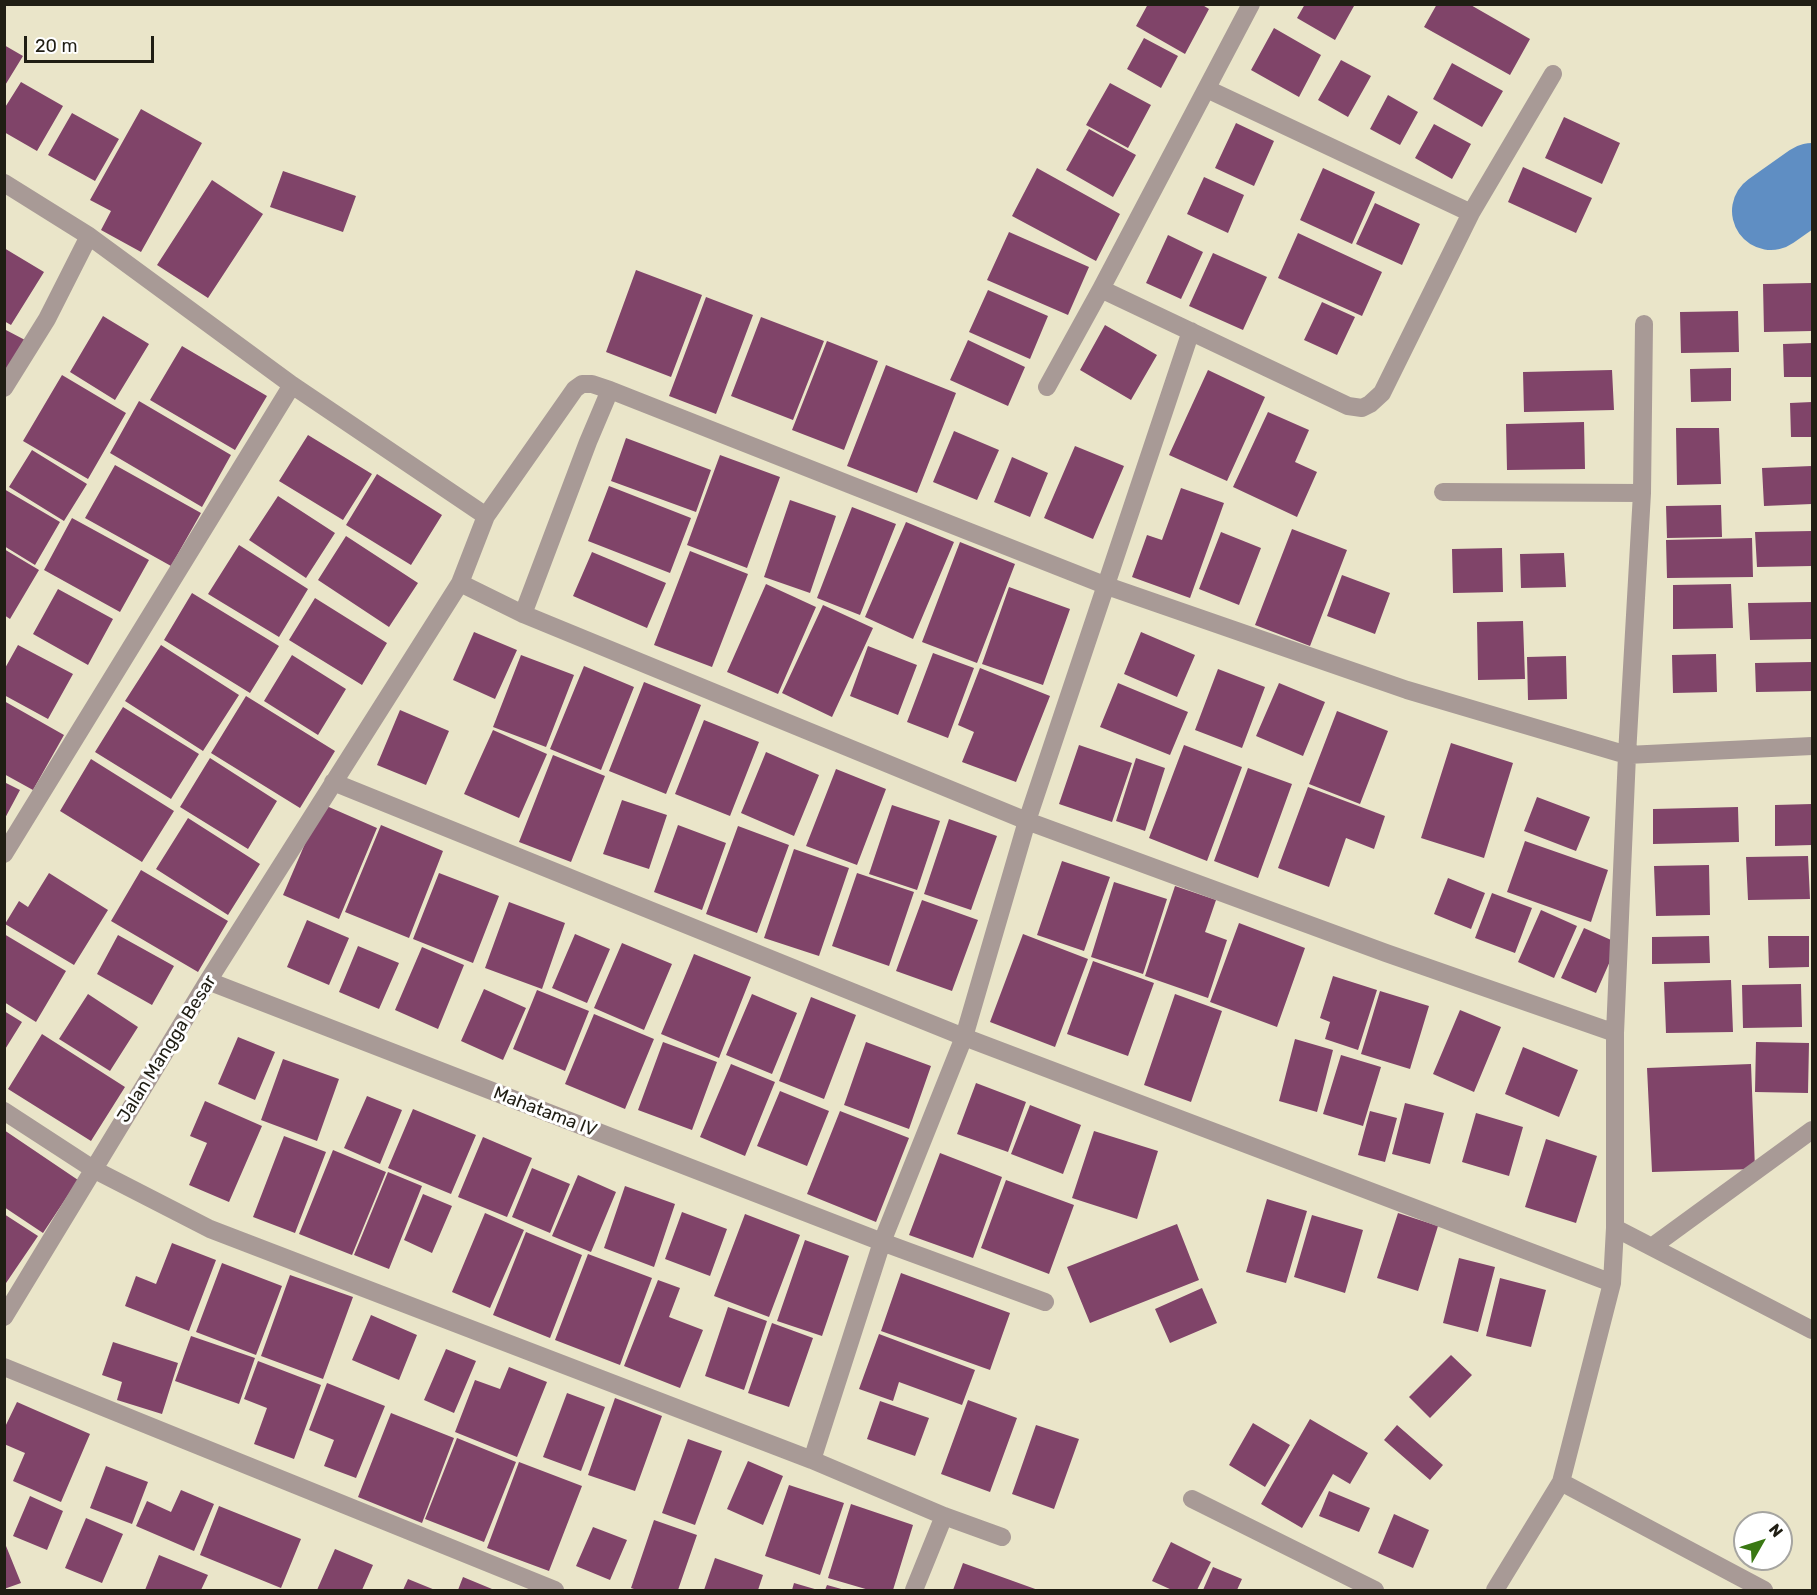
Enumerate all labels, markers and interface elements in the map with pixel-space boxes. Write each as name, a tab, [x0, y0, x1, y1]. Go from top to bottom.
scale bar	[27, 24, 158, 62]
text: 20 m	[35, 35, 77, 57]
street label: Jalan Mangga Besar	[113, 971, 221, 1127]
street label: Mahatama IV	[490, 1082, 600, 1142]
north arrow	[1733, 1511, 1793, 1571]
text: N	[1765, 1520, 1787, 1541]

